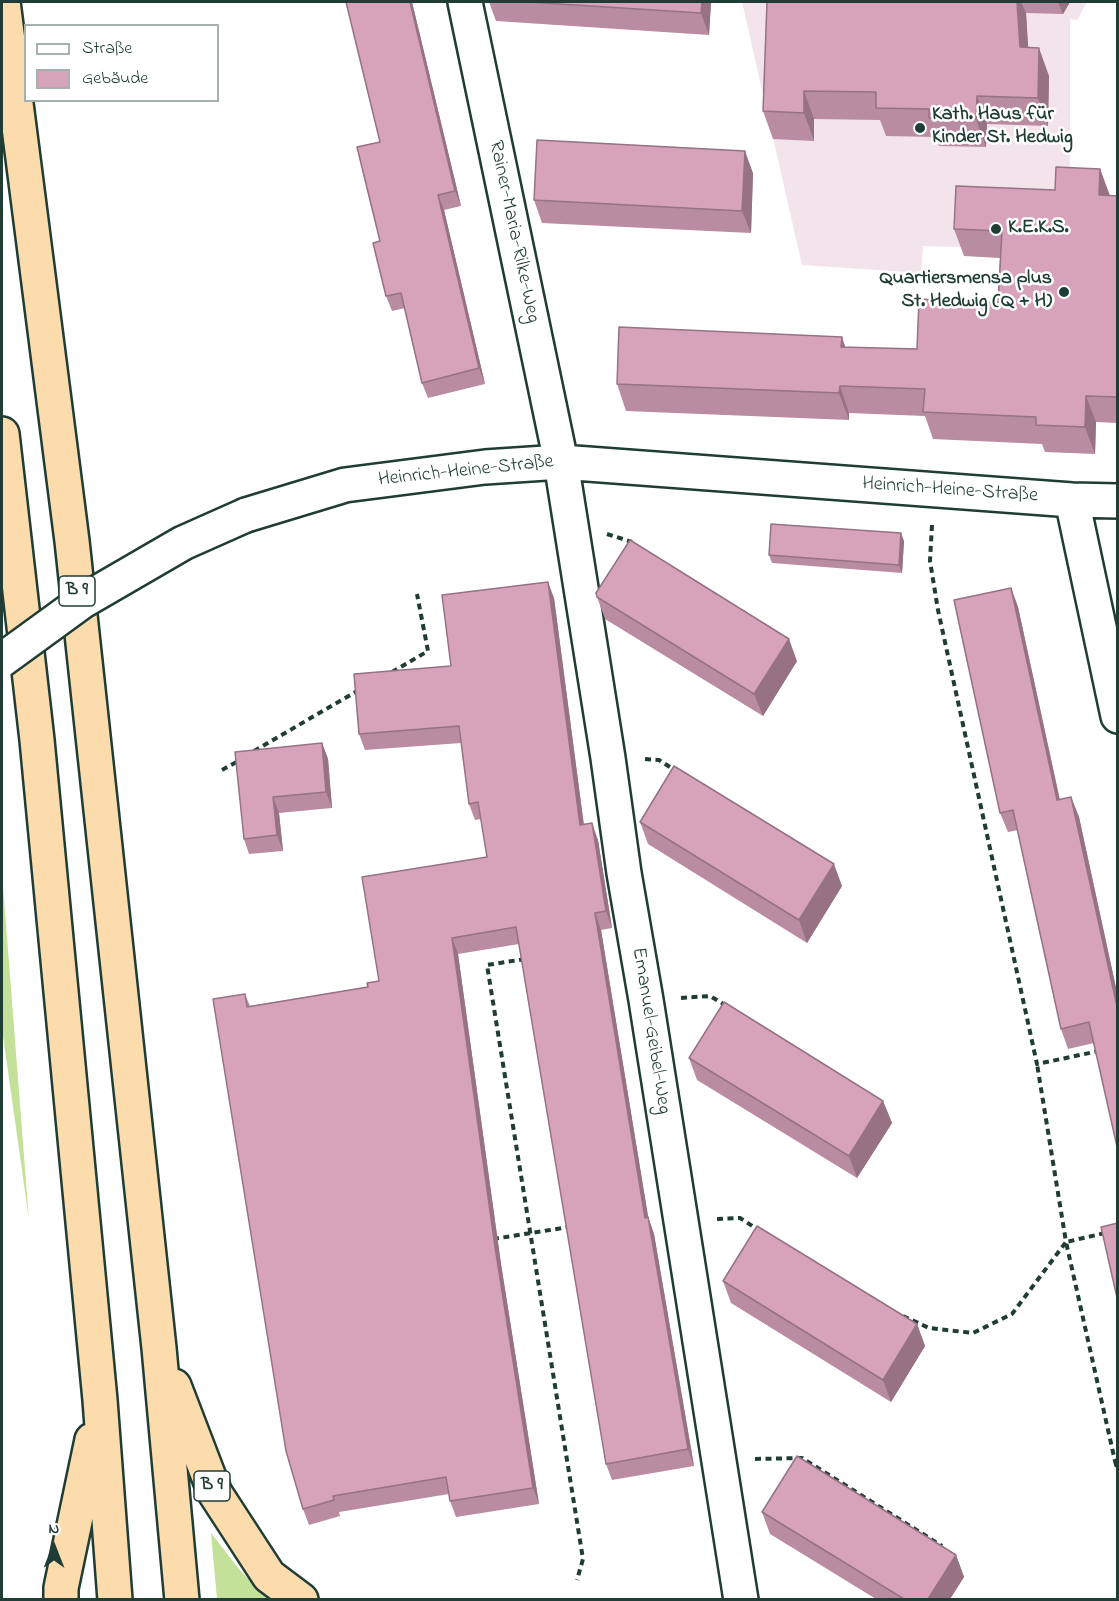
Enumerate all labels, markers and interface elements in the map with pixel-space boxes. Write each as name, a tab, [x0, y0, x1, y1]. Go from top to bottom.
legend	[24, 24, 219, 102]
text: Straße	[82, 36, 132, 62]
text: Gebäude	[82, 66, 148, 92]
place label: Kath. Haus für Kinder St. Hedwig	[932, 104, 1073, 151]
marker: Kath. Haus für Kinder St. Hedwig	[913, 121, 927, 135]
street label: Rainer-Maria-Rilke-Weg	[482, 139, 544, 325]
place label: K.E.K.S.	[1008, 217, 1069, 241]
marker: K.E.K.S.	[989, 222, 1003, 236]
place label: Quartiersmensa plus St. Hedwig (Q + H)	[880, 268, 1052, 315]
marker: Quartiersmensa plus St. Hedwig (Q + H)	[1057, 285, 1071, 299]
street label: Heinrich-Heine-Straße	[377, 451, 555, 493]
street label: Heinrich-Heine-Straße	[861, 473, 1039, 509]
road number: B 9	[59, 576, 95, 606]
street label: Emanuel-Geibel-Weg	[625, 946, 675, 1116]
road number: B 9	[194, 1471, 230, 1501]
north arrow	[24, 1517, 84, 1577]
text: N	[49, 1517, 59, 1541]

